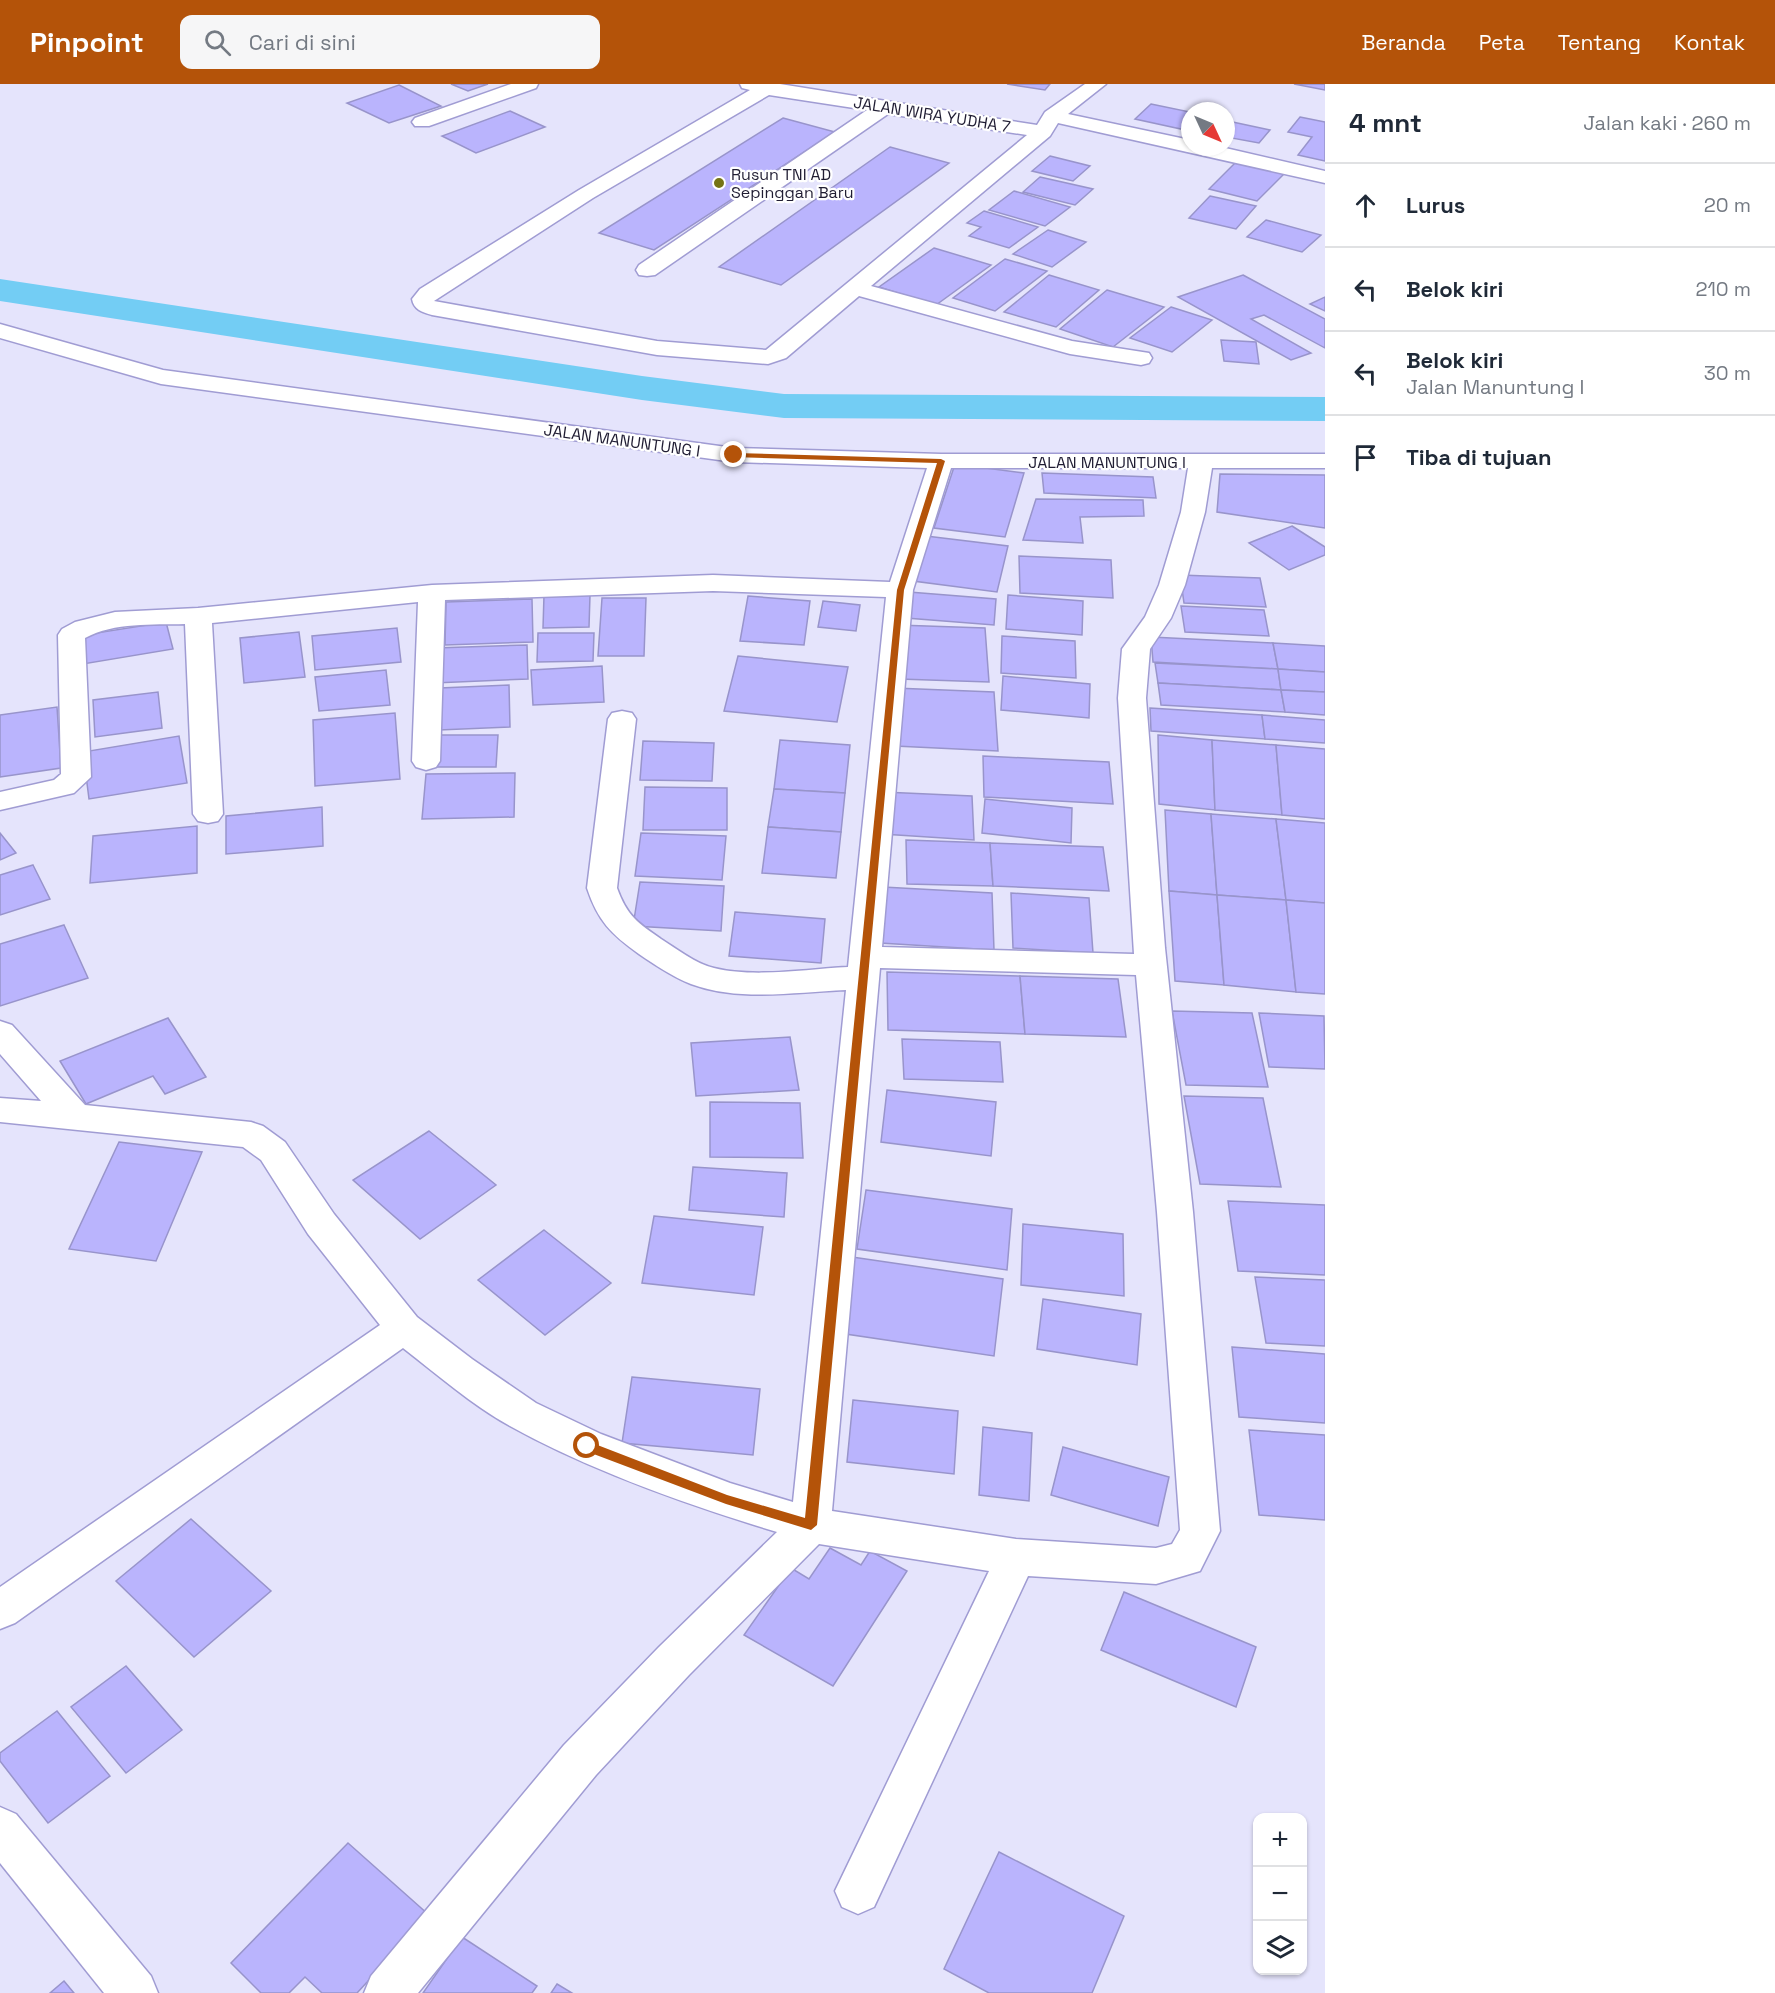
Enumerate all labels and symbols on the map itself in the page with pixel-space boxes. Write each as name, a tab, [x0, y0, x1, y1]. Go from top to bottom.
street label: JALAN WIRA YUDHA 7	[852, 92, 1012, 137]
north arrow	[1181, 102, 1235, 156]
place label: Rusun TNI AD Sepinggan Baru	[731, 164, 854, 203]
marker: Rusun TNI AD Sepinggan Baru	[712, 176, 726, 190]
street label: JALAN MANUNTUNG I	[542, 419, 701, 462]
route end	[720, 441, 746, 467]
street label: JALAN MANUNTUNG I	[1028, 452, 1186, 473]
route start	[573, 1432, 599, 1458]

